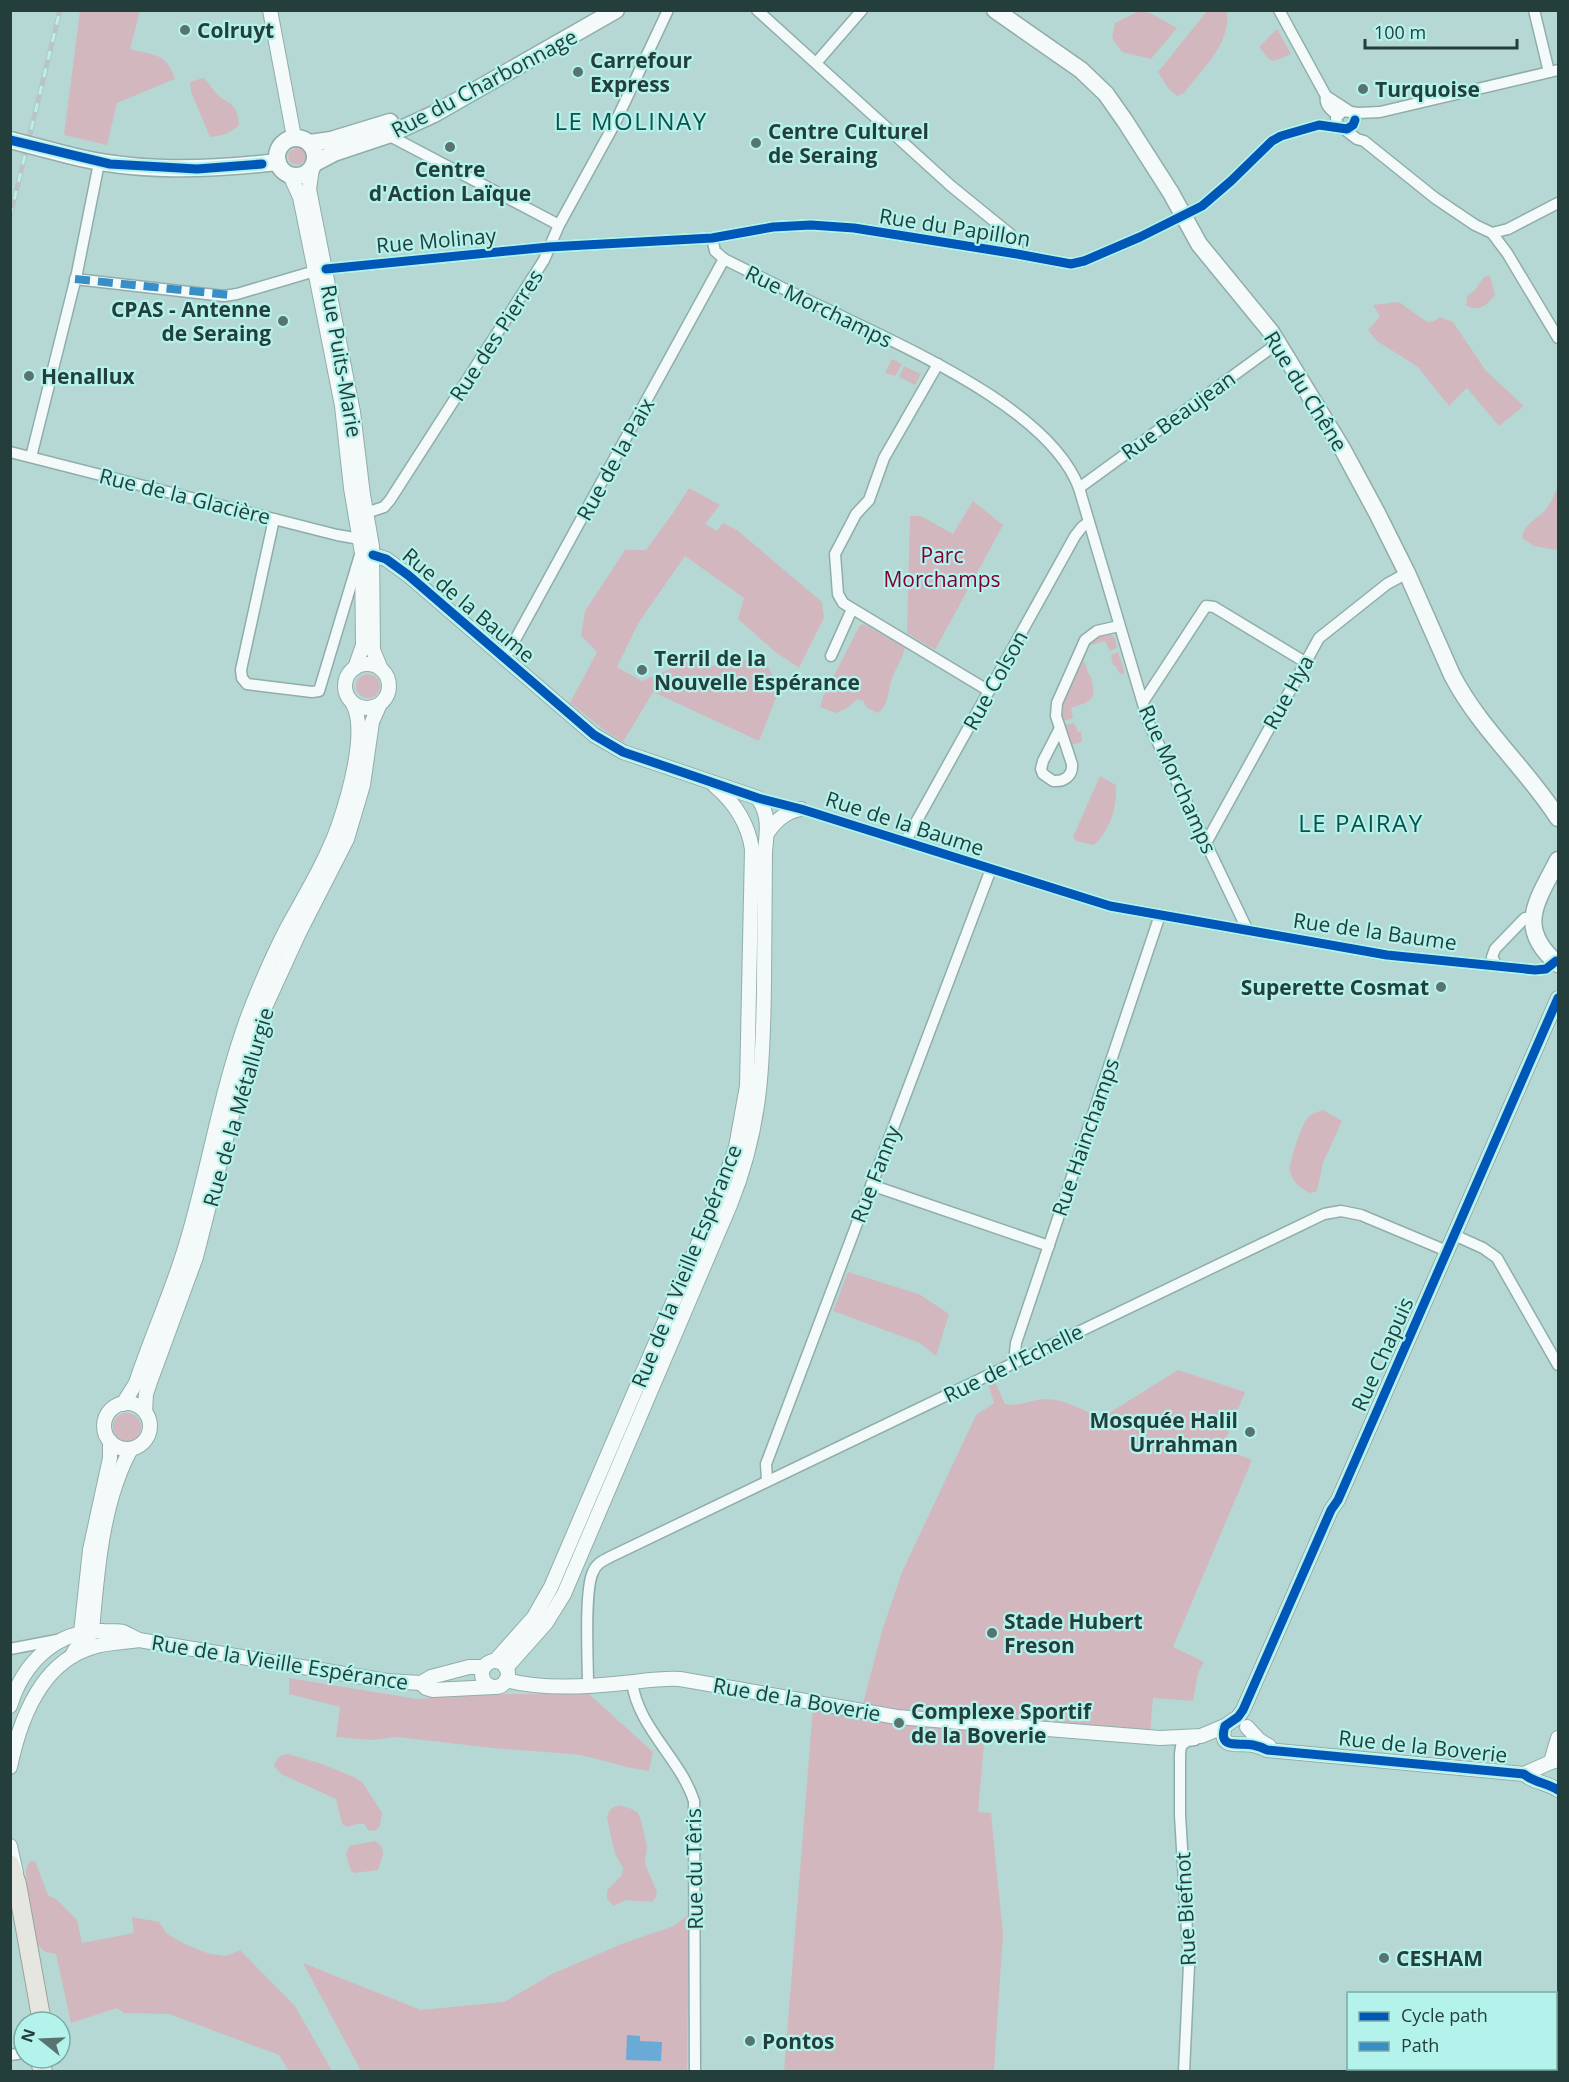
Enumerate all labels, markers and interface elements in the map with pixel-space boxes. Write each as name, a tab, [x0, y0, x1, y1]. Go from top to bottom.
scale bar	[1365, 12, 1516, 50]
place label: Colruyt	[197, 16, 274, 44]
text: 100 m	[1374, 20, 1426, 44]
street label: Rue du Charbonnage	[386, 22, 582, 144]
marker: Colruyt	[178, 23, 192, 37]
place label: Carrefour Express	[590, 46, 692, 98]
marker: Carrefour Express	[571, 65, 585, 79]
place label: Turquoise	[1375, 75, 1480, 103]
marker: Turquoise	[1356, 82, 1370, 96]
district label: LE MOLINAY	[554, 104, 708, 137]
place label: Centre Culturel de Seraing	[768, 117, 929, 169]
marker: Centre Culturel de Seraing	[749, 136, 763, 150]
marker: Centre d'Action Laïque	[443, 140, 457, 154]
place label: Centre d'Action Laïque	[369, 155, 531, 207]
street label: Rue du Papillon	[877, 201, 1033, 253]
street label: Rue Molinay	[375, 221, 498, 259]
street label: Rue Morchamps	[741, 258, 897, 354]
street label: Rue des Pierres	[443, 264, 549, 406]
street label: Rue Puits-Marie	[315, 283, 369, 439]
place label: CPAS - Antenne de Seraing	[111, 295, 271, 347]
marker: CPAS - Antenne de Seraing	[276, 314, 290, 328]
street label: Rue du Chêne	[1258, 326, 1354, 456]
place label: Henallux	[41, 362, 136, 390]
street label: Rue Beaujean	[1115, 364, 1241, 466]
marker: Henallux	[22, 369, 36, 383]
street label: Rue de la Paix	[570, 393, 660, 525]
street label: Rue de la Glacière	[97, 461, 273, 531]
street label: Rue de la Baume	[397, 541, 541, 669]
park label: Parc Morchamps	[883, 541, 1001, 593]
street label: Rue Colson	[956, 625, 1034, 735]
place label: Terril de la Nouvelle Espérance	[654, 644, 860, 696]
street label: Rue Hya	[1256, 650, 1320, 734]
marker: Terril de la Nouvelle Espérance	[635, 663, 649, 677]
street label: Rue Morchamps	[1133, 700, 1223, 858]
street label: Rue de la Baume	[822, 784, 988, 862]
district label: LE PAIRAY	[1298, 806, 1424, 839]
street label: Rue de la Baume	[1291, 906, 1459, 956]
place label: Superette Cosmat	[1241, 973, 1429, 1001]
marker: Superette Cosmat	[1434, 980, 1448, 994]
street label: Rue de la Métallurgie	[196, 1004, 280, 1210]
street label: Rue Hainchamps	[1045, 1054, 1125, 1220]
street label: Rue Fanny	[844, 1121, 906, 1227]
street label: Rue de la Vieille Espérance	[624, 1140, 748, 1392]
street label: Rue Chapuis	[1344, 1293, 1420, 1415]
street label: Rue de l'Echelle	[939, 1317, 1087, 1409]
place label: Mosquée Halil Urrahman	[1089, 1406, 1238, 1458]
marker: Mosquée Halil Urrahman	[1243, 1425, 1257, 1439]
place label: Stade Hubert Freson	[1004, 1607, 1143, 1659]
marker: Stade Hubert Freson	[985, 1626, 999, 1640]
street label: Rue de la Vieille Espérance	[150, 1628, 410, 1696]
street label: Rue de la Boverie	[711, 1670, 883, 1728]
place label: Complexe Sportif de la Boverie	[911, 1697, 1093, 1749]
marker: Complexe Sportif de la Boverie	[892, 1716, 906, 1730]
street label: Rue de la Boverie	[1337, 1723, 1509, 1769]
street label: Rue du Têris	[679, 1808, 709, 1930]
street label: Rue Biefnot	[1168, 1851, 1202, 1967]
place label: CESHAM	[1396, 1944, 1483, 1972]
marker: CESHAM	[1377, 1951, 1391, 1965]
legend	[1347, 1992, 1557, 2070]
text: Cycle path	[1401, 2003, 1488, 2027]
north arrow	[12, 2010, 72, 2070]
text: N	[15, 2026, 40, 2045]
place label: Pontos	[762, 2027, 835, 2055]
text: Path	[1401, 2033, 1439, 2057]
marker: Pontos	[743, 2034, 757, 2048]

